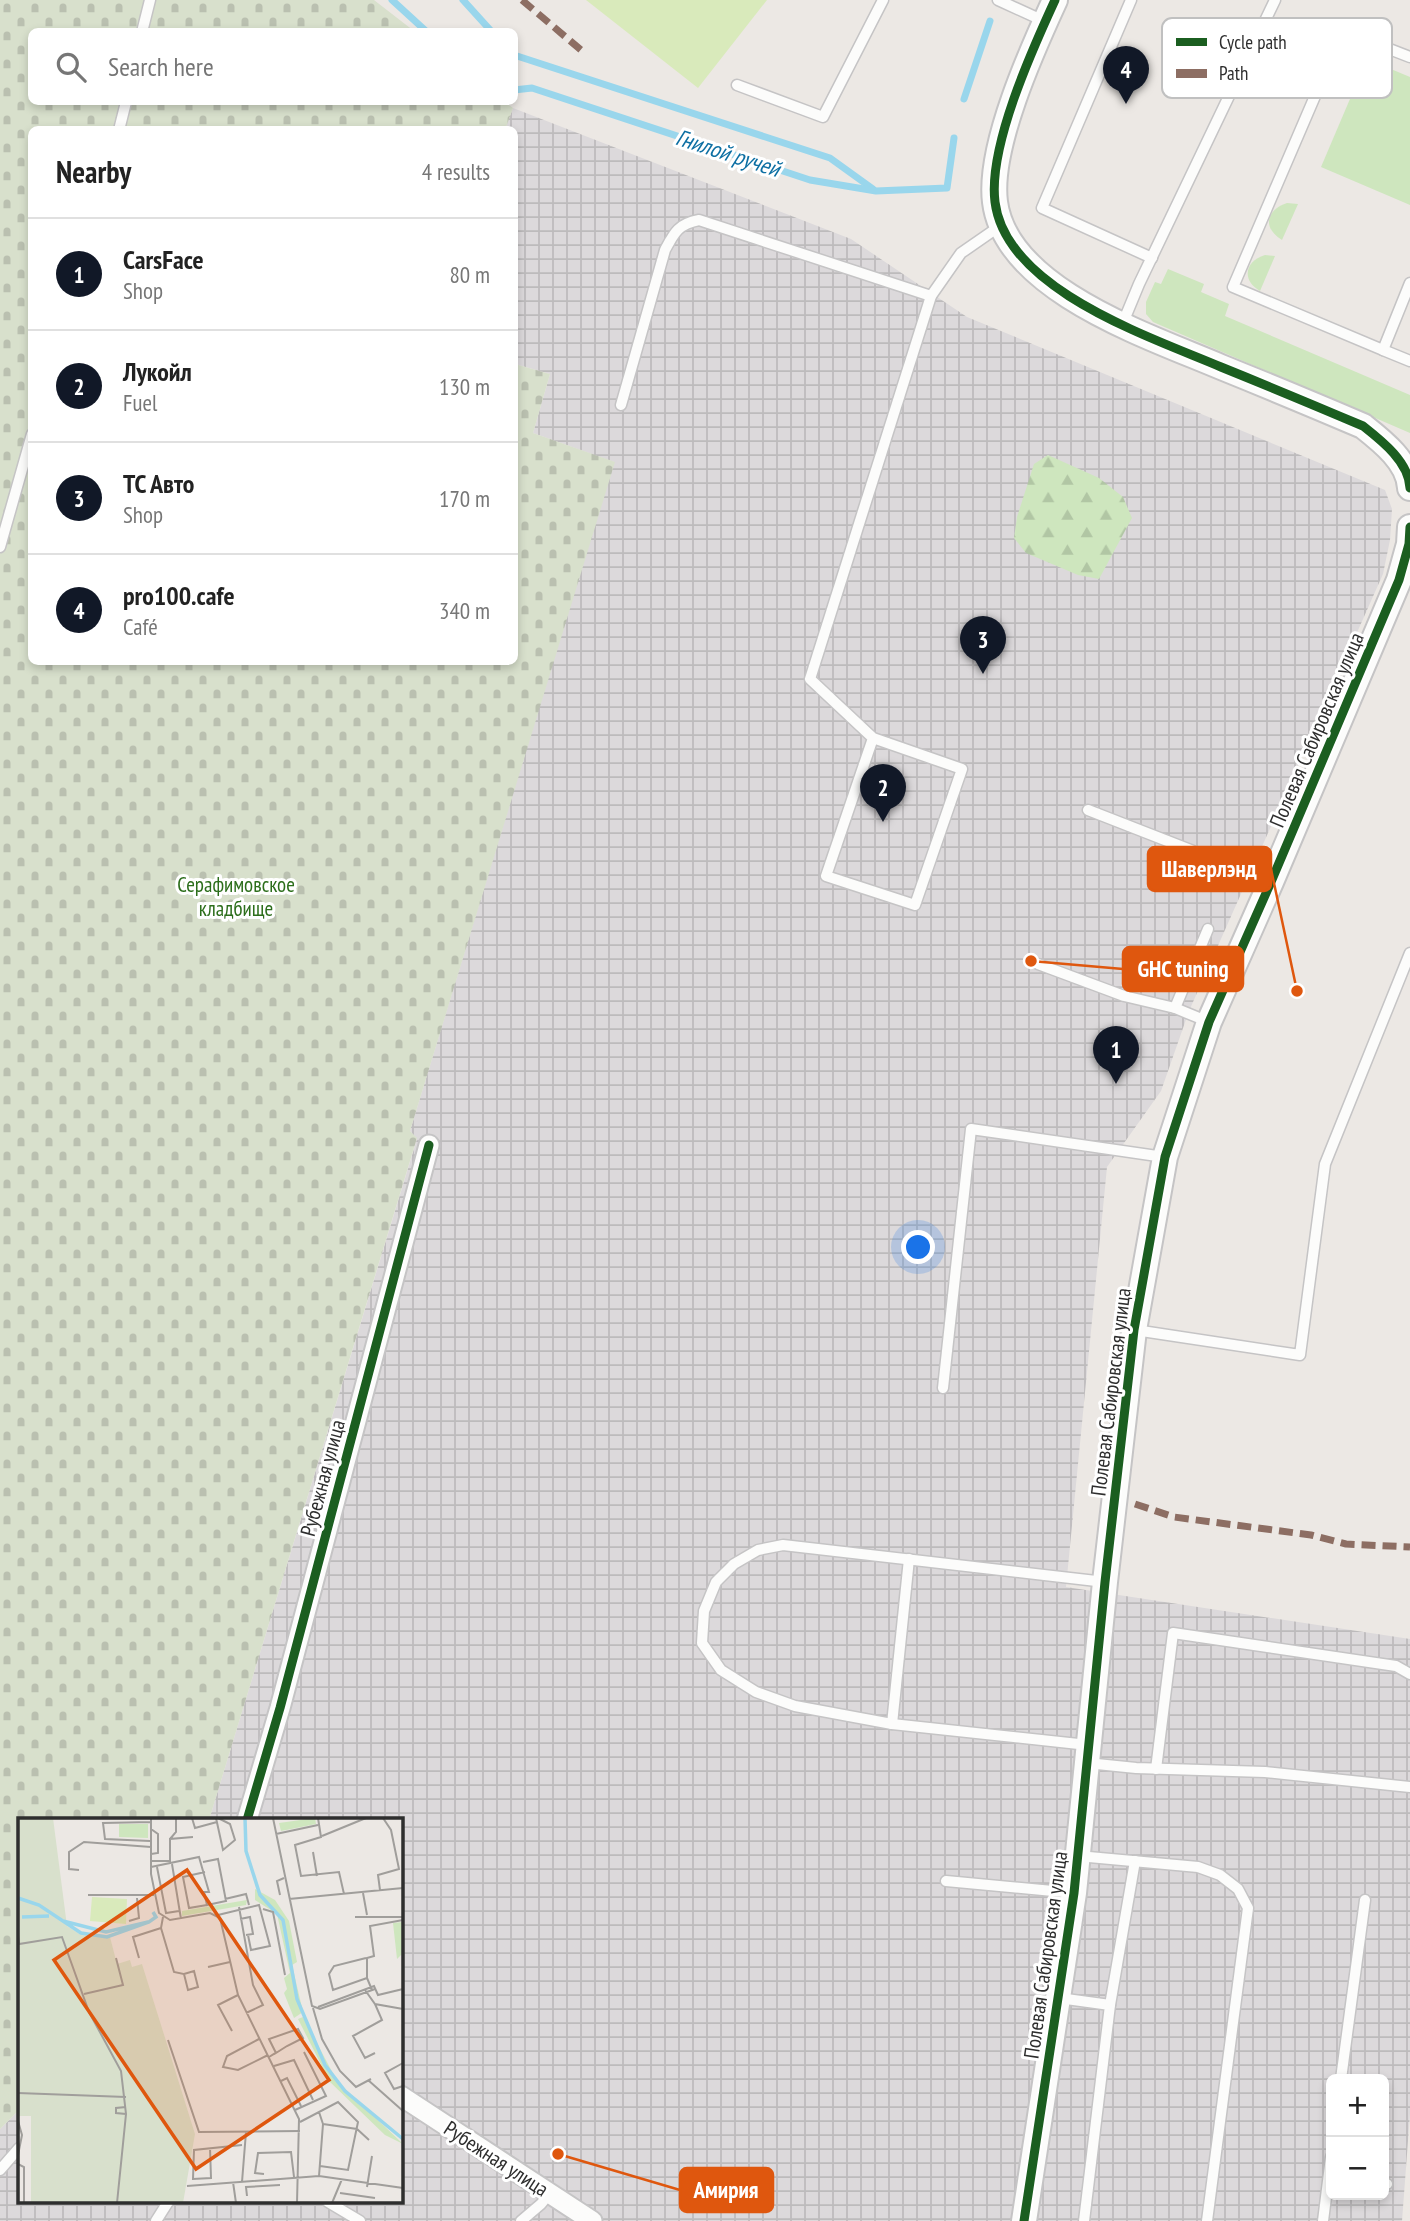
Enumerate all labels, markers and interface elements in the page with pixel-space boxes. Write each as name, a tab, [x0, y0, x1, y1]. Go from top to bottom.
legend	[1162, 18, 1392, 98]
search box	[28, 28, 518, 105]
text: Cycle path	[1219, 30, 1287, 54]
pin: 4	[1103, 46, 1149, 104]
icon: search	[52, 48, 90, 86]
text: Search here	[108, 50, 214, 83]
text: Path	[1219, 61, 1248, 85]
water label: Гнилой ручей	[672, 122, 787, 184]
text: Nearby	[56, 152, 131, 191]
text: 4 results	[422, 157, 490, 186]
text: CarsFace	[123, 243, 204, 276]
text: 1	[74, 260, 85, 289]
text: 80 m	[449, 260, 490, 289]
text: Shop	[123, 276, 163, 305]
text: Лукойл	[123, 355, 192, 388]
text: 2	[74, 372, 85, 401]
text: 130 m	[439, 372, 490, 401]
text: Fuel	[123, 388, 157, 417]
text: ТС Авто	[123, 467, 194, 500]
text: 3	[74, 484, 85, 513]
text: 170 m	[439, 484, 490, 513]
text: Shop	[123, 500, 163, 529]
text: pro100.cafe	[123, 579, 235, 612]
text: 4	[74, 596, 85, 625]
text: 340 m	[439, 596, 490, 625]
text: Café	[123, 612, 158, 641]
pin: 3	[960, 616, 1006, 674]
street label: Полевая Сабировская улица	[1263, 628, 1370, 831]
pin: 2	[860, 764, 906, 822]
callout: Шаверлэнд	[1148, 847, 1271, 891]
text: Шаверлэнд	[1161, 854, 1257, 883]
park label: Серафимовское кладбище	[177, 871, 295, 922]
callout: GHC tuning	[1123, 947, 1243, 991]
text: GHC tuning	[1137, 954, 1229, 983]
pin: 1	[1093, 1026, 1139, 1084]
your location	[901, 1230, 935, 1264]
street label: Полевая Сабировская улица	[1084, 1286, 1137, 1497]
street label: Рубежная улица	[294, 1417, 351, 1539]
inset map	[18, 1818, 402, 2204]
street label: Полевая Сабировская улица	[1018, 1849, 1073, 2060]
map controls	[1326, 2074, 1389, 2200]
button: +	[1326, 2074, 1389, 2137]
street label: Рубежная улица	[439, 2115, 554, 2202]
button: −	[1326, 2137, 1389, 2200]
callout: Амирия	[680, 2168, 773, 2212]
text: Амирия	[693, 2175, 758, 2204]

